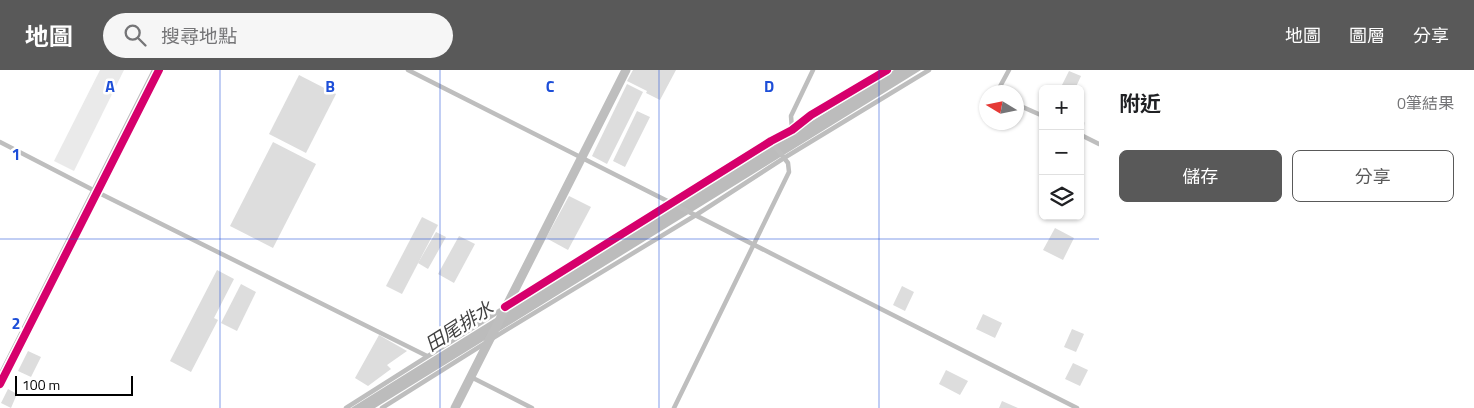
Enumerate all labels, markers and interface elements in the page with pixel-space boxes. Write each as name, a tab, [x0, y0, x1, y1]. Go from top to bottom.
search box	[103, 13, 453, 58]
text: 地圖	[25, 18, 73, 54]
icon: search	[121, 21, 149, 49]
text: 搜尋地點	[161, 21, 237, 50]
text: 地圖	[1285, 22, 1321, 49]
text: 圖層	[1349, 22, 1385, 49]
text: 分享	[1413, 22, 1449, 49]
text: A	[105, 74, 115, 98]
text: B	[325, 74, 335, 98]
text: C	[546, 74, 555, 98]
text: D	[764, 74, 774, 98]
north arrow	[979, 85, 1024, 130]
map controls	[1039, 85, 1084, 220]
button: +	[1039, 85, 1084, 130]
text: 附近	[1119, 87, 1161, 119]
text: 0筆結果	[1397, 91, 1454, 115]
button: −	[1039, 130, 1084, 175]
text: 1	[12, 142, 20, 166]
button: 儲存	[1119, 150, 1282, 202]
button: 分享	[1292, 150, 1454, 202]
button: layers	[1039, 175, 1084, 220]
water label: 田尾排水	[419, 293, 499, 358]
text: 2	[12, 311, 20, 335]
scale bar	[15, 373, 132, 396]
text: 100 m	[22, 374, 60, 395]

